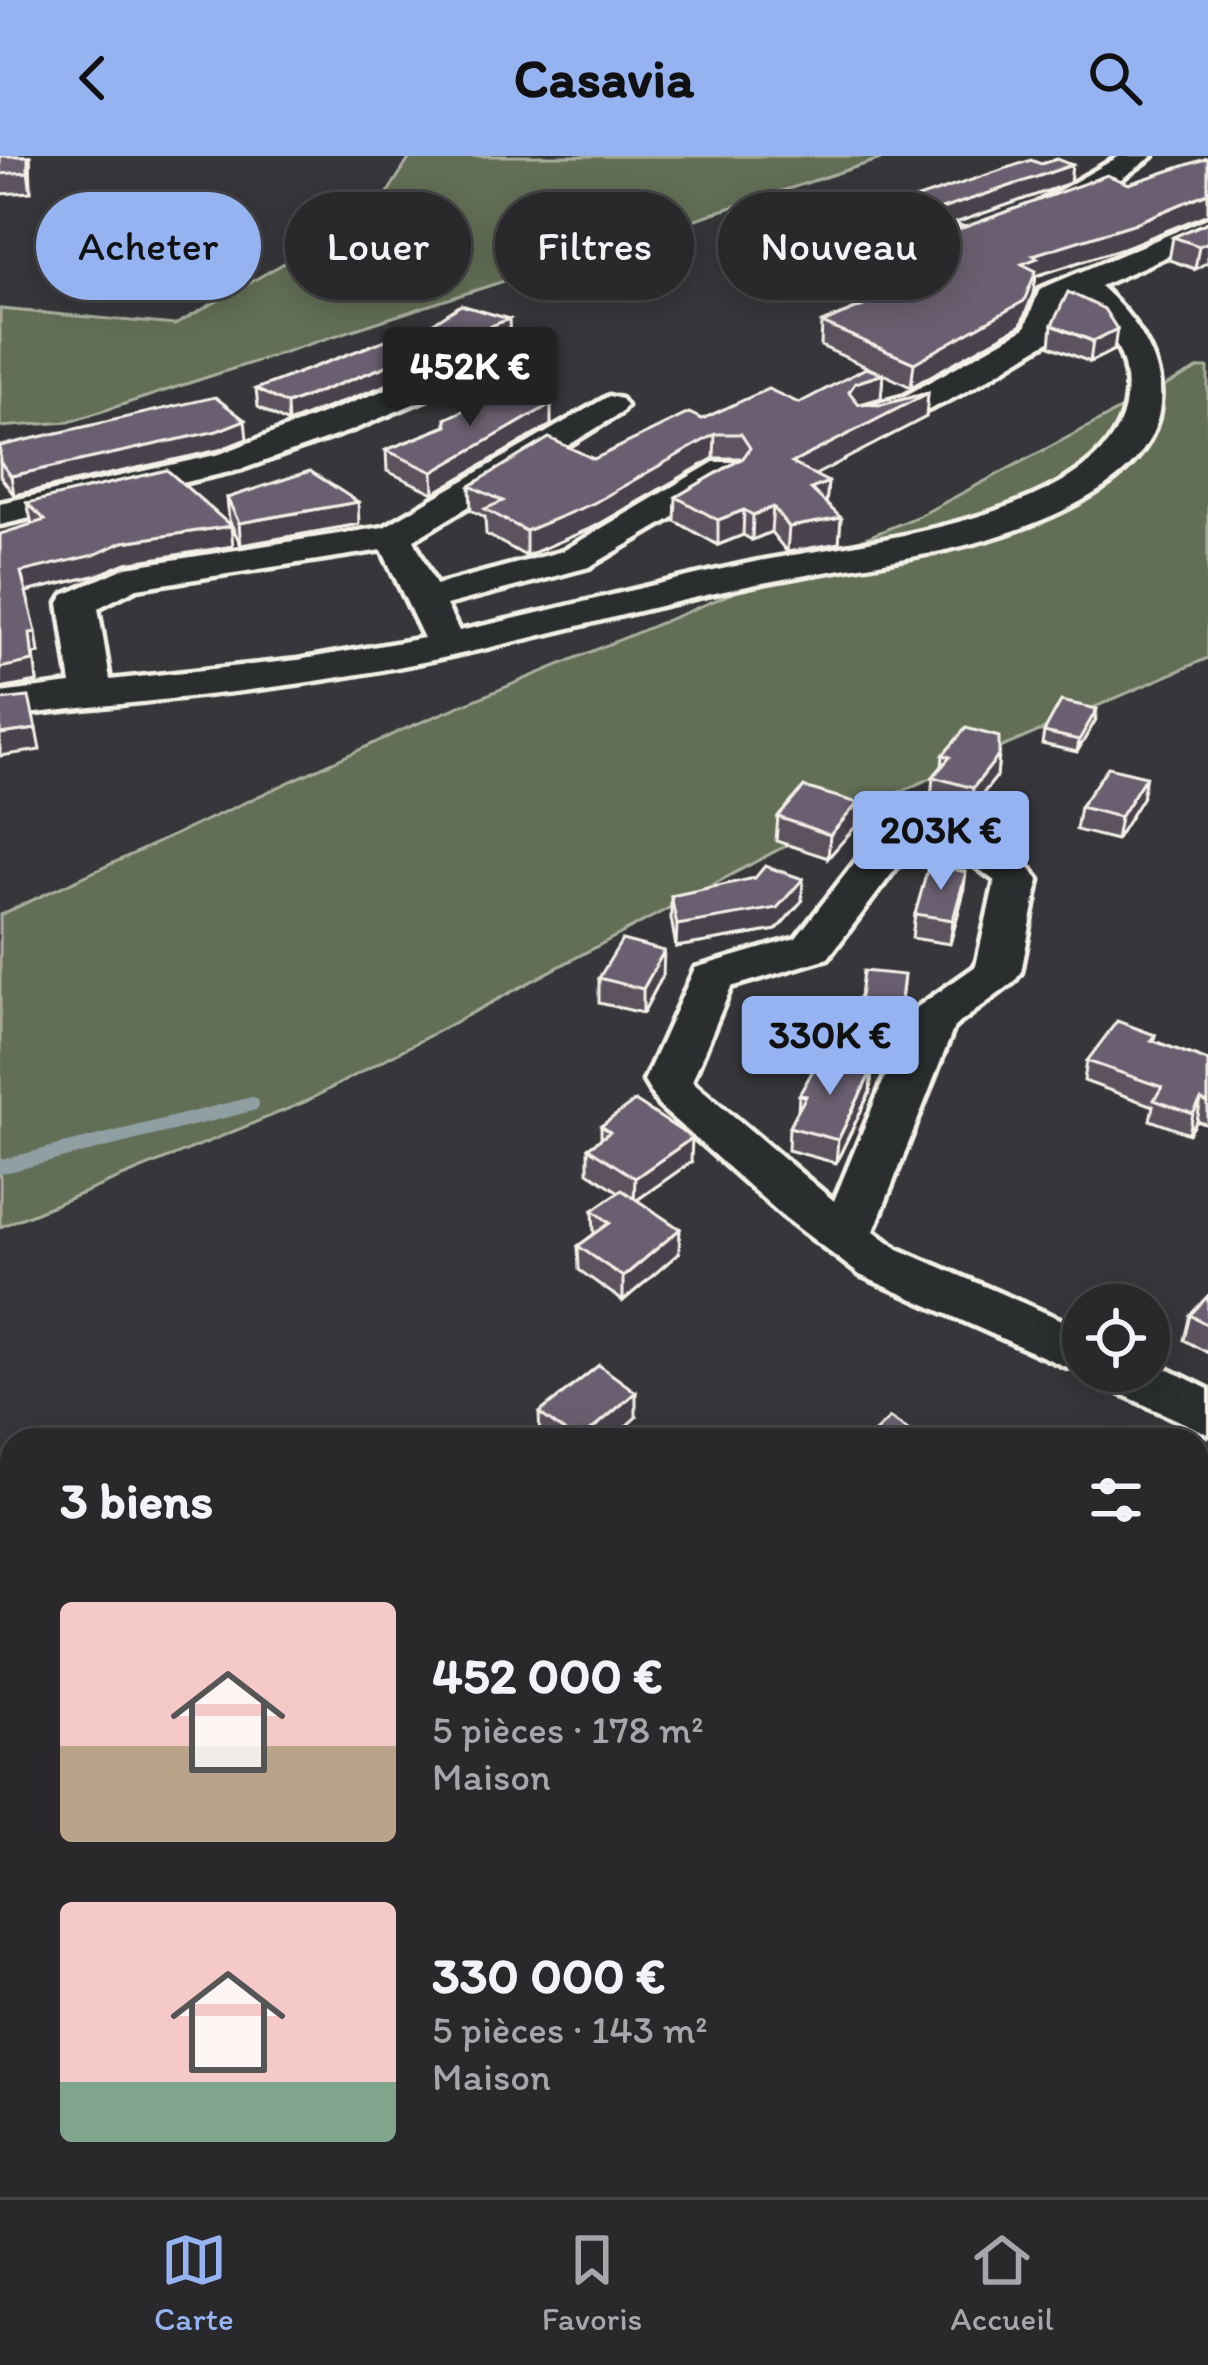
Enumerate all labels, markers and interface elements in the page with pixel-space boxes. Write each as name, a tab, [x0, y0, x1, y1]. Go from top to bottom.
icon: back	[60, 45, 126, 111]
icon: search	[1082, 45, 1148, 111]
text: Casavia	[514, 46, 694, 111]
chip: Acheter	[36, 192, 261, 300]
chip: Louer	[285, 192, 471, 300]
chip: Filtres	[495, 192, 694, 300]
chip: Nouveau	[718, 192, 960, 300]
pin: 452K €	[372, 327, 568, 429]
text: 452K €	[410, 342, 530, 389]
pin: 203K €	[843, 791, 1039, 893]
text: 203K €	[880, 806, 1002, 853]
pin: 330K €	[732, 996, 928, 1098]
text: 330K €	[769, 1011, 891, 1058]
map controls	[1062, 1284, 1170, 1392]
button: locate	[1062, 1284, 1170, 1392]
icon: filters	[1083, 1467, 1149, 1533]
text: 3 biens	[60, 1470, 213, 1531]
text: 452 000 €	[432, 1645, 663, 1706]
icon: home	[156, 1650, 300, 1794]
text: 5 pièces · 178 m²	[432, 1706, 704, 1753]
text: Maison	[432, 1753, 551, 1800]
text: 330 000 €	[432, 1945, 665, 2006]
icon: home	[156, 1950, 300, 2094]
text: 5 pièces · 143 m²	[432, 2006, 708, 2053]
text: Maison	[432, 2053, 551, 2100]
tab: Carte	[154, 2227, 234, 2338]
tab: Favoris	[542, 2227, 642, 2338]
tab: Accueil	[951, 2227, 1054, 2338]

